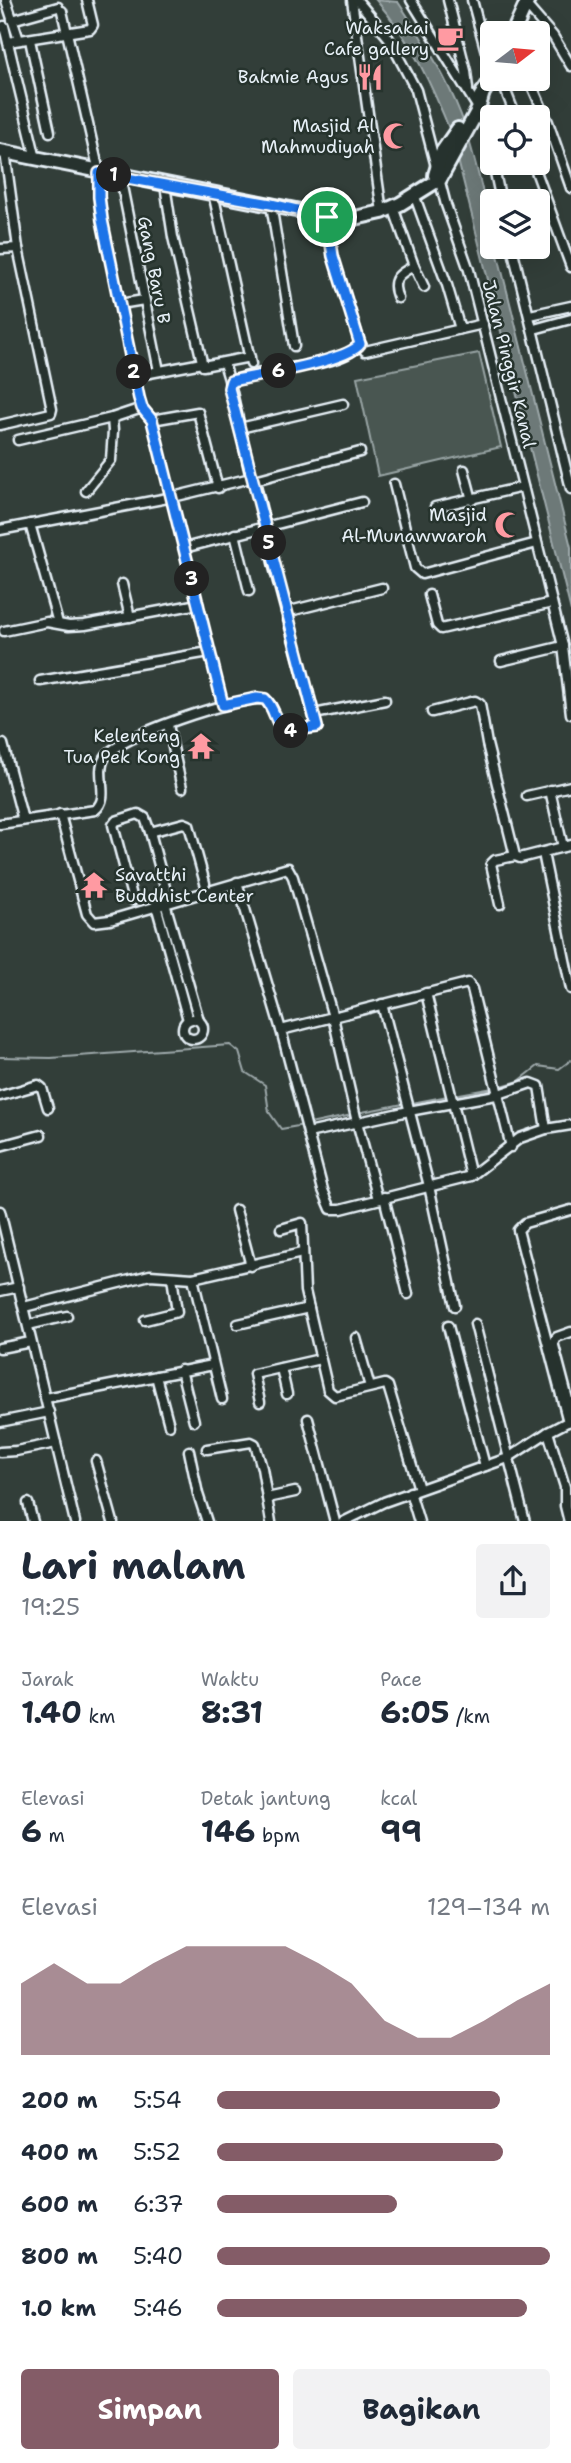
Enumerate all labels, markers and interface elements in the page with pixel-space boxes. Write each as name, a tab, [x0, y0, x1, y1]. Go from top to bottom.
place label: Waksakai Cafe gallery	[324, 16, 429, 61]
north arrow	[480, 21, 550, 91]
map controls	[480, 21, 550, 259]
cafe icon: Waksakai Cafe gallery	[435, 23, 465, 53]
restaurant icon: Bakmie Agus	[355, 62, 385, 92]
place label: Bakmie Agus	[238, 65, 349, 89]
button: locate	[480, 105, 550, 175]
place label: Masjid Al Mahmudiyah	[261, 114, 376, 159]
mosque icon: Masjid Al Mahmudiyah	[381, 121, 411, 151]
pin: 1	[96, 158, 132, 192]
text: 1	[109, 162, 118, 187]
pin	[297, 187, 357, 247]
button: layers	[480, 189, 550, 259]
icon: arrive	[308, 198, 346, 236]
street label: Gang Baru B	[132, 214, 176, 326]
street label: Jalan Pinggir Kanal	[476, 277, 542, 451]
pin: 2	[116, 354, 152, 390]
pin: 6	[262, 354, 296, 388]
text: 6	[272, 358, 285, 383]
text: 2	[127, 359, 140, 384]
place label: Masjid Al-Munawwaroh	[341, 503, 487, 548]
mosque icon: Masjid Al-Munawwaroh	[493, 510, 523, 540]
pin: 5	[252, 526, 286, 560]
text: 5	[263, 530, 274, 555]
pin: 3	[174, 562, 210, 596]
text: 3	[185, 566, 198, 591]
pin: 4	[274, 714, 308, 748]
text: 4	[284, 718, 297, 743]
place label: Kelenteng Tua Pek Kong	[64, 724, 180, 769]
temple icon: Kelenteng Tua Pek Kong	[186, 731, 216, 761]
place label: Savatthi Buddhist Center	[115, 863, 254, 908]
temple icon: Savatthi Buddhist Center	[79, 870, 109, 900]
text: Lari malam	[21, 1540, 246, 1591]
button: share	[476, 1544, 550, 1618]
text: 19:25	[21, 1592, 80, 1622]
text: Jarak	[21, 1667, 74, 1692]
text: Waktu	[201, 1667, 259, 1692]
text: Pace	[380, 1667, 422, 1692]
text: 1.40	[21, 1692, 82, 1733]
text: 8:31	[201, 1692, 263, 1733]
text: 6:05	[380, 1692, 450, 1733]
text: km	[82, 1704, 115, 1729]
text: /km	[450, 1704, 490, 1729]
text: Elevasi	[21, 1786, 85, 1811]
text: Detak jantung	[201, 1786, 331, 1811]
text: kcal	[380, 1786, 417, 1811]
text: 6	[21, 1811, 42, 1852]
text: 146	[201, 1811, 256, 1852]
text: 99	[380, 1811, 422, 1852]
text: m	[42, 1823, 65, 1848]
text: bpm	[256, 1823, 300, 1848]
text: Elevasi	[21, 1892, 98, 1922]
text: 129–134 m	[427, 1892, 550, 1922]
text: 200 m	[21, 2085, 98, 2115]
text: 5:54	[133, 2085, 182, 2115]
text: 400 m	[21, 2137, 98, 2167]
text: 5:52	[133, 2137, 181, 2167]
text: 600 m	[21, 2189, 98, 2219]
text: 6:37	[133, 2189, 184, 2219]
text: 800 m	[21, 2241, 98, 2271]
text: 5:40	[133, 2241, 183, 2271]
text: 1.0 km	[21, 2293, 96, 2323]
text: 5:46	[133, 2293, 183, 2323]
button: Simpan	[21, 2369, 279, 2449]
button: Bagikan	[293, 2369, 550, 2449]

